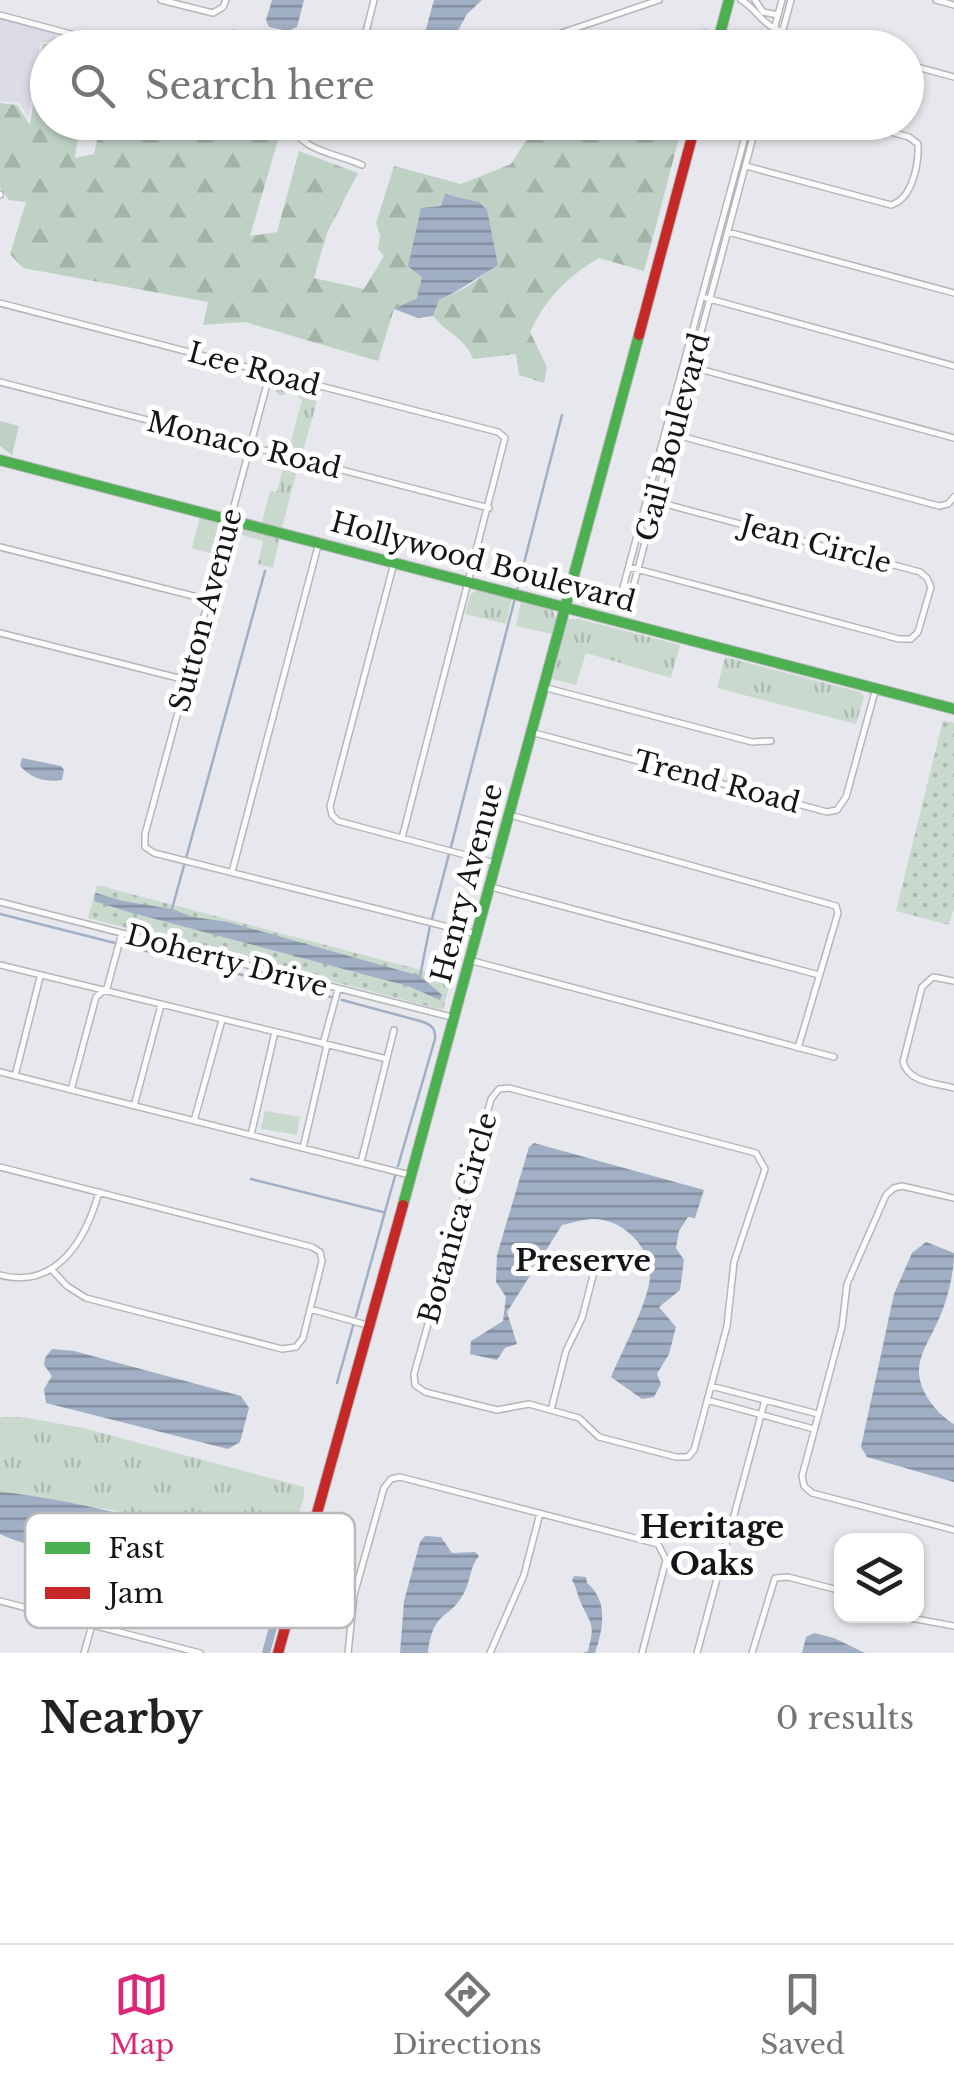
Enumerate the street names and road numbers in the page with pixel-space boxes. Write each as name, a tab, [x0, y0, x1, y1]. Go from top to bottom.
street label: Gail Boulevard	[628, 329, 718, 545]
street label: Lee Road	[184, 335, 324, 403]
street label: Monaco Road	[143, 404, 345, 486]
street label: Sutton Avenue	[162, 504, 250, 716]
street label: Hollywood Boulevard	[327, 504, 639, 620]
street label: Jean Circle	[733, 506, 895, 581]
street label: Trend Road	[630, 743, 804, 821]
street label: Henry Avenue	[424, 780, 510, 986]
street label: Doherty Drive	[122, 917, 332, 1005]
street label: Botanica Circle	[411, 1108, 505, 1328]

